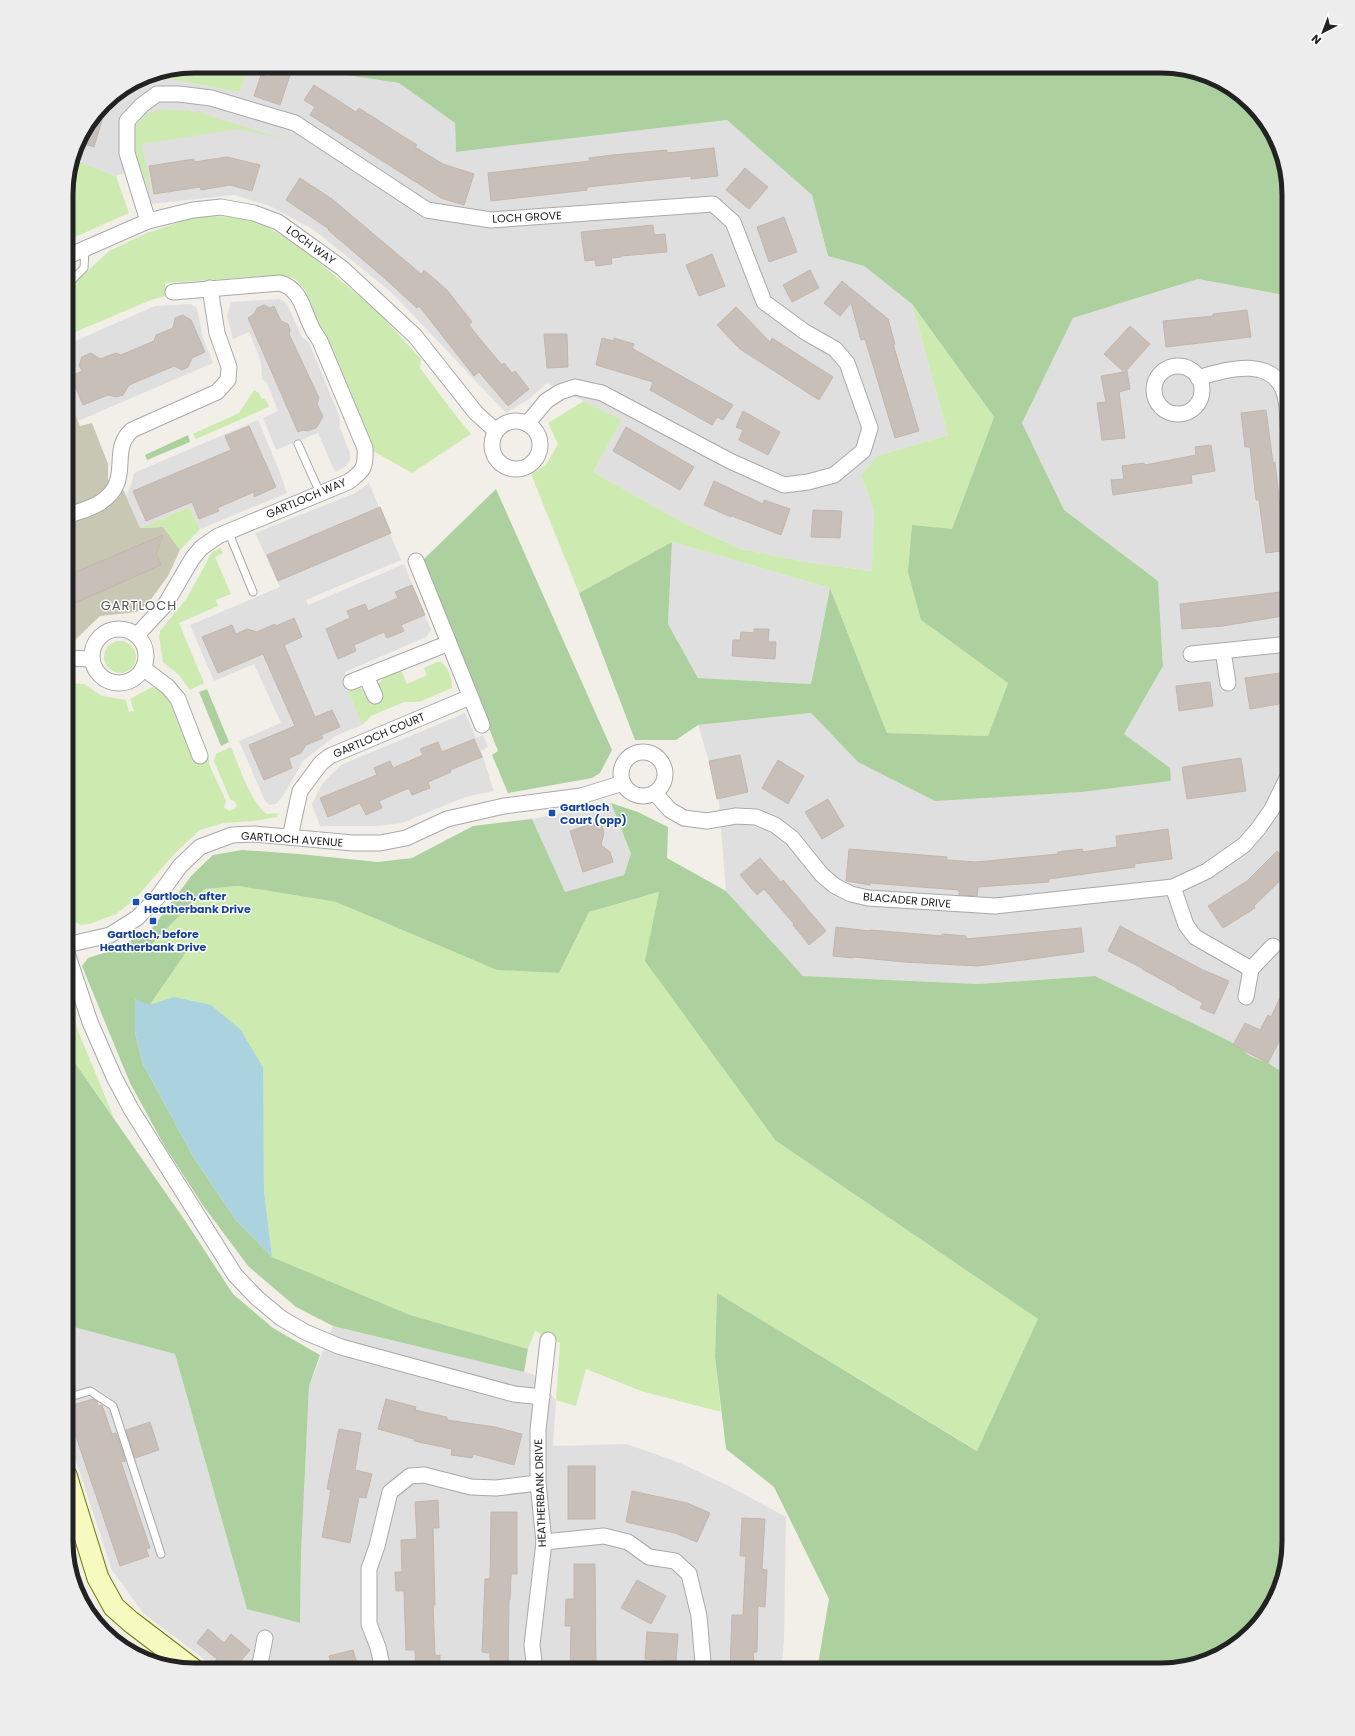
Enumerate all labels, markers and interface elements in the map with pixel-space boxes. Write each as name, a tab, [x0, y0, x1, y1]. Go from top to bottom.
north arrow	[1303, 12, 1343, 52]
text: N	[1308, 31, 1325, 48]
street label: LOCH GROVE	[492, 207, 562, 227]
street label: LOCH WAY	[283, 222, 339, 269]
street label: GARTLOCH WAY	[263, 474, 349, 522]
district label: GARTLOCH	[101, 596, 177, 615]
street label: GARTLOCH COURT	[331, 708, 427, 762]
place label: Gartloch Court (opp)	[560, 799, 627, 828]
marker: Gartloch Court (opp)	[547, 808, 557, 818]
street label: GARTLOCH AVENUE	[240, 827, 344, 851]
place label: Gartloch, after Heatherbank Drive	[144, 888, 251, 917]
street label: BLACADER DRIVE	[862, 888, 952, 912]
marker: Gartloch, after Heatherbank Drive	[131, 897, 141, 907]
marker: Gartloch, before Heatherbank Drive	[148, 916, 158, 926]
place label: Gartloch, before Heatherbank Drive	[100, 926, 207, 955]
street label: HEATHERBANK DRIVE	[530, 1439, 550, 1547]

